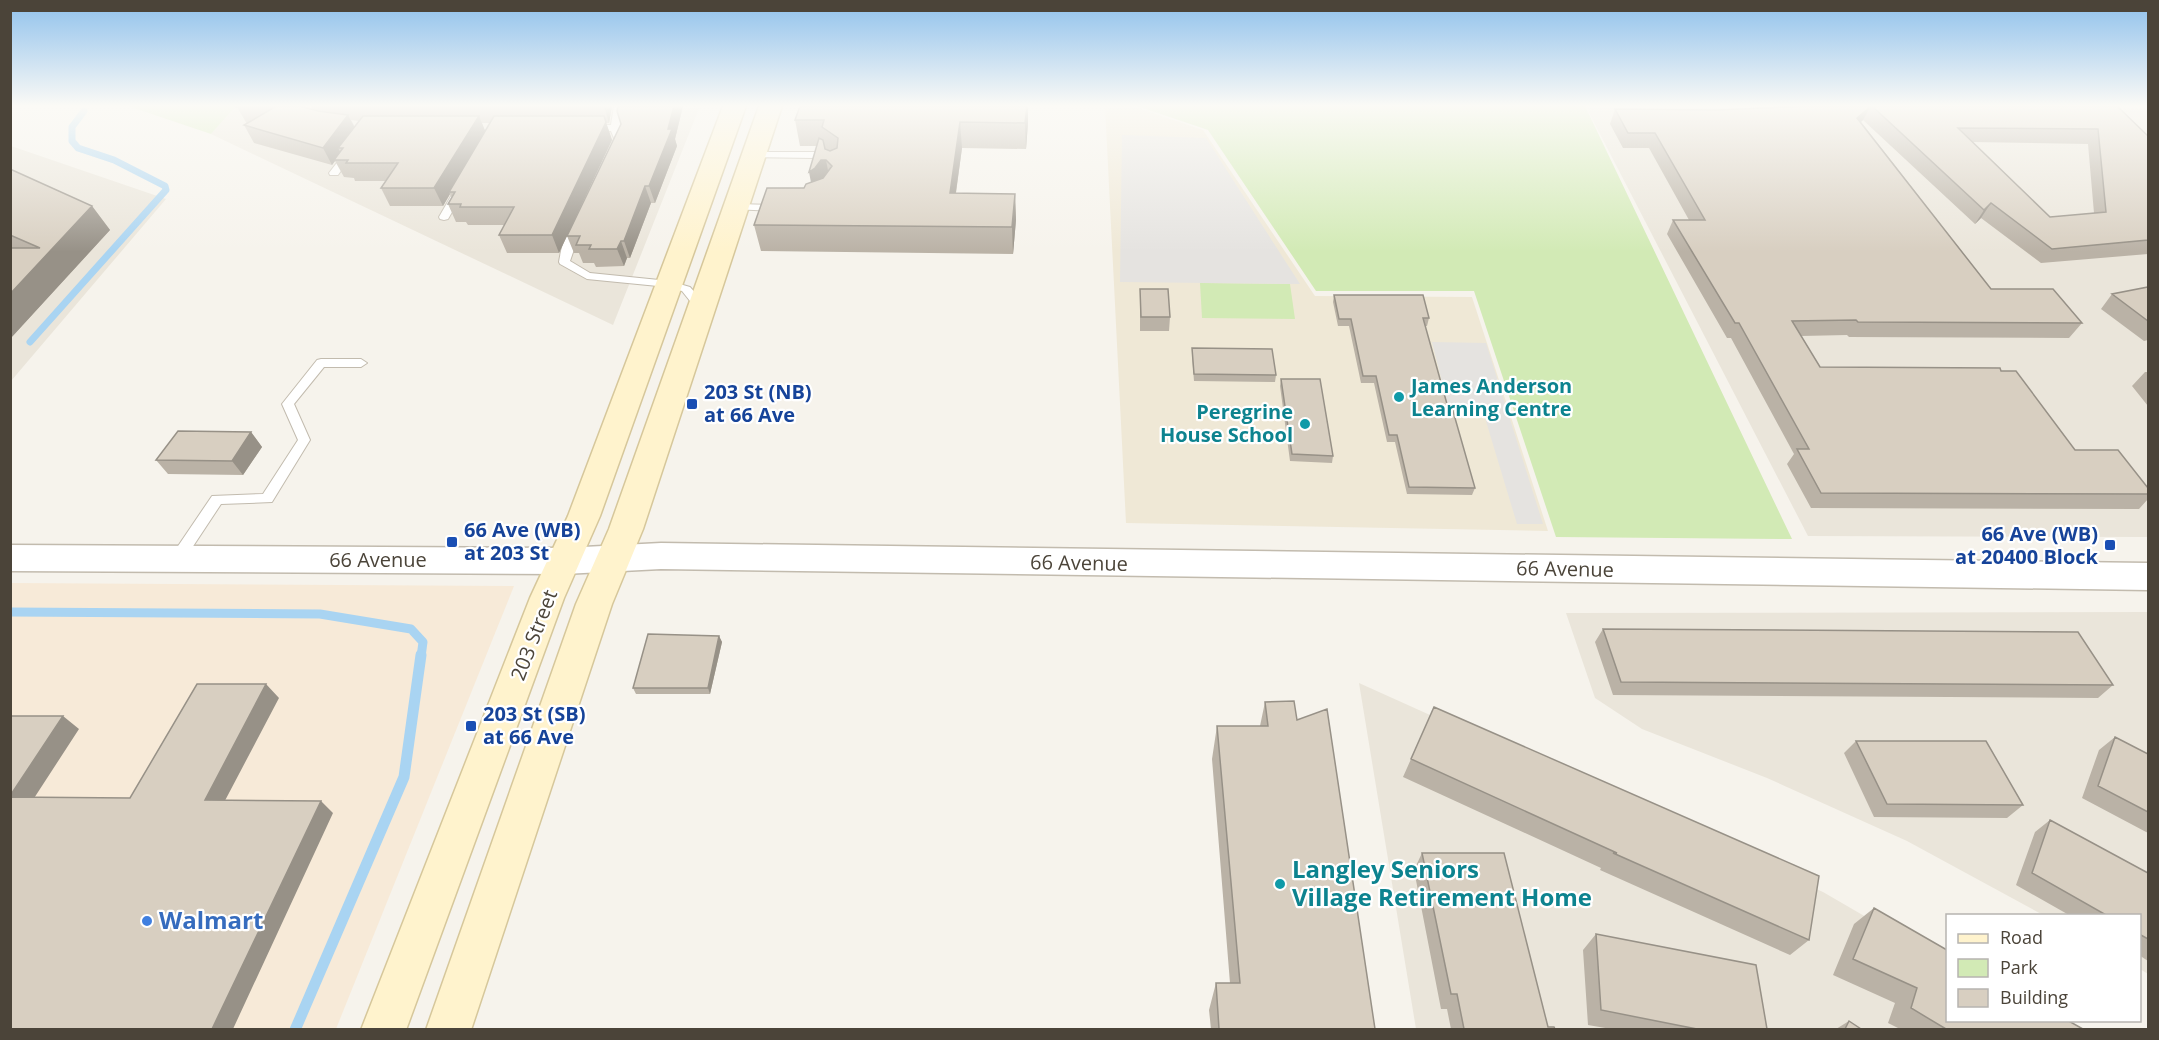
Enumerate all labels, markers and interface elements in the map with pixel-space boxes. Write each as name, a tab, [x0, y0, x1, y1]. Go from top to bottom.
place label: James Anderson Learning Centre	[1409, 372, 1572, 422]
place label: 203 St (NB) at 66 Ave	[704, 378, 812, 428]
marker: James Anderson Learning Centre	[1392, 390, 1406, 404]
marker: 203 St (NB) at 66 Ave	[685, 397, 699, 411]
place label: Peregrine House School	[1160, 398, 1293, 448]
marker: Peregrine House School	[1298, 417, 1312, 431]
place label: 66 Ave (WB) at 203 St	[464, 516, 581, 566]
place label: 66 Ave (WB) at 20400 Block	[1955, 520, 2099, 570]
marker: 66 Ave (WB) at 203 St	[445, 535, 459, 549]
marker: 66 Ave (WB) at 20400 Block	[2103, 538, 2117, 552]
street label: 66 Avenue	[329, 546, 427, 573]
street label: 66 Avenue	[1030, 548, 1128, 577]
street label: 66 Avenue	[1516, 554, 1614, 583]
street label: 203 Street	[504, 585, 563, 684]
place label: 203 St (SB) at 66 Ave	[483, 700, 585, 750]
marker: 203 St (SB) at 66 Ave	[464, 719, 478, 733]
place label: Langley Seniors Village Retirement Home	[1292, 852, 1592, 913]
marker: Langley Seniors Village Retirement Home	[1273, 877, 1287, 891]
place label: Walmart	[159, 903, 263, 936]
marker: Walmart	[140, 914, 154, 928]
legend	[1946, 914, 2141, 1022]
text: Road	[2000, 925, 2043, 949]
text: Park	[2000, 955, 2038, 979]
text: Building	[2000, 985, 2068, 1009]

